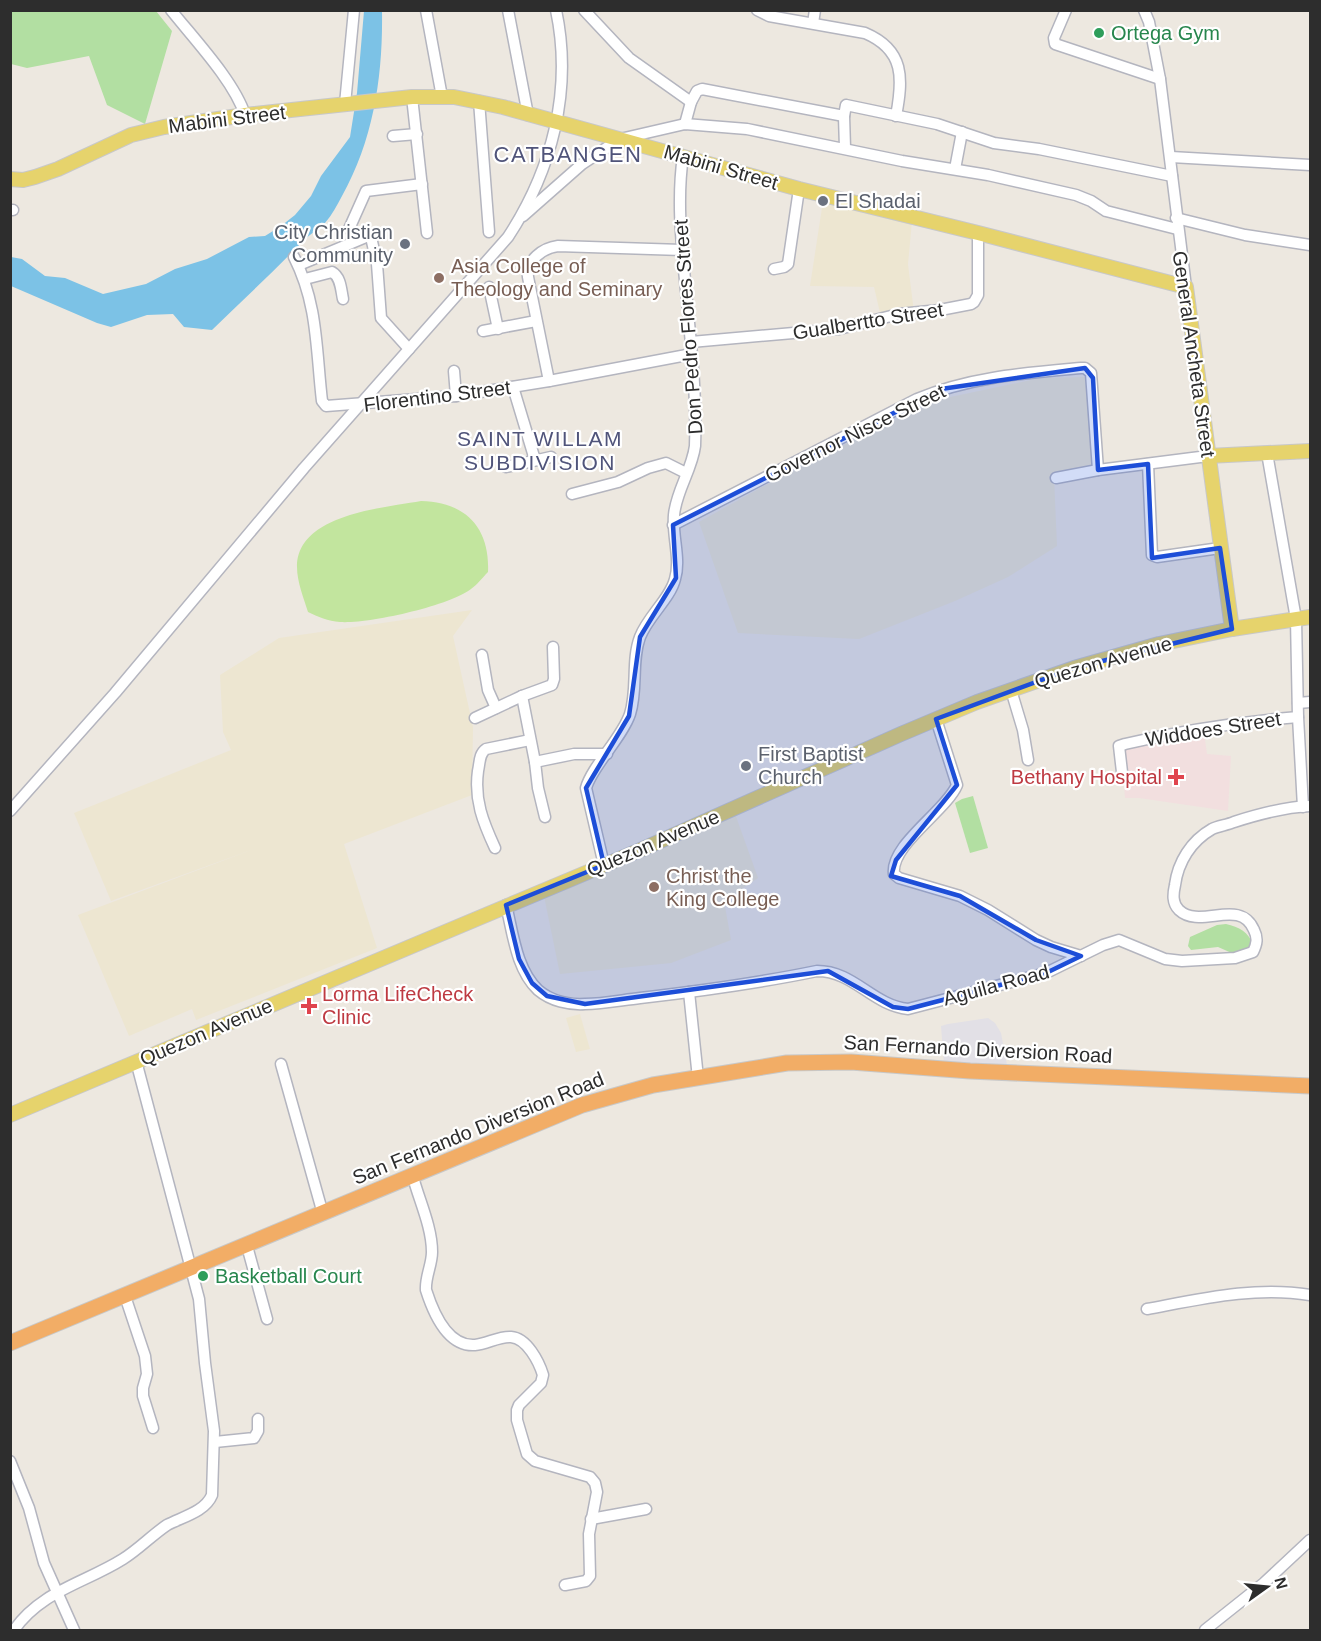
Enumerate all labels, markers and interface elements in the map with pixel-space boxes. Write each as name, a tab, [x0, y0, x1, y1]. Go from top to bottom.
place label: Ortega Gym	[1111, 22, 1220, 44]
marker: Ortega Gym	[1092, 26, 1106, 40]
street label: Mabini Street	[167, 101, 287, 137]
street label: Mabini Street	[661, 140, 781, 194]
district label: CATBANGEN	[494, 142, 642, 167]
place label: El Shadai	[835, 190, 921, 212]
marker: El Shadai	[816, 194, 830, 208]
street label: Don Pedro Flores Street	[669, 218, 706, 435]
place label: City Christian Community	[274, 221, 393, 266]
marker: City Christian Community	[398, 237, 412, 251]
street label: General Ancheta Street	[1169, 250, 1219, 459]
place label: Asia College of Theology and Seminary	[451, 255, 662, 300]
marker: Asia College of Theology and Seminary	[432, 271, 446, 285]
street label: Gualbertto Street	[791, 298, 945, 344]
street label: Florentino Street	[362, 376, 512, 416]
street label: Governor Nisce Street	[761, 380, 949, 486]
district label: SAINT WILLAM SUBDIVISION	[457, 427, 623, 474]
street label: Quezon Avenue	[1032, 632, 1174, 692]
street label: Widdoes Street	[1144, 707, 1283, 751]
place label: First Baptist Church	[758, 743, 864, 788]
marker: First Baptist Church	[739, 759, 753, 773]
place label: Bethany Hospital	[1011, 766, 1162, 788]
marker: Bethany Hospital	[1167, 768, 1185, 786]
street label: Quezon Avenue	[583, 805, 723, 881]
place label: Christ the King College	[666, 865, 779, 910]
marker: Christ the King College	[647, 880, 661, 894]
street label: Aguila Road	[941, 960, 1051, 1010]
place label: Lorma LifeCheck Clinic	[322, 983, 474, 1028]
street label: Quezon Avenue	[136, 994, 276, 1070]
marker: Lorma LifeCheck Clinic	[300, 997, 318, 1015]
street label: San Fernando Diversion Road	[843, 1031, 1113, 1067]
street label: San Fernando Diversion Road	[349, 1067, 607, 1189]
place label: Basketball Court	[215, 1265, 362, 1287]
marker: Basketball Court	[196, 1269, 210, 1283]
north arrow	[1237, 1557, 1297, 1617]
text: N	[1271, 1575, 1291, 1591]

